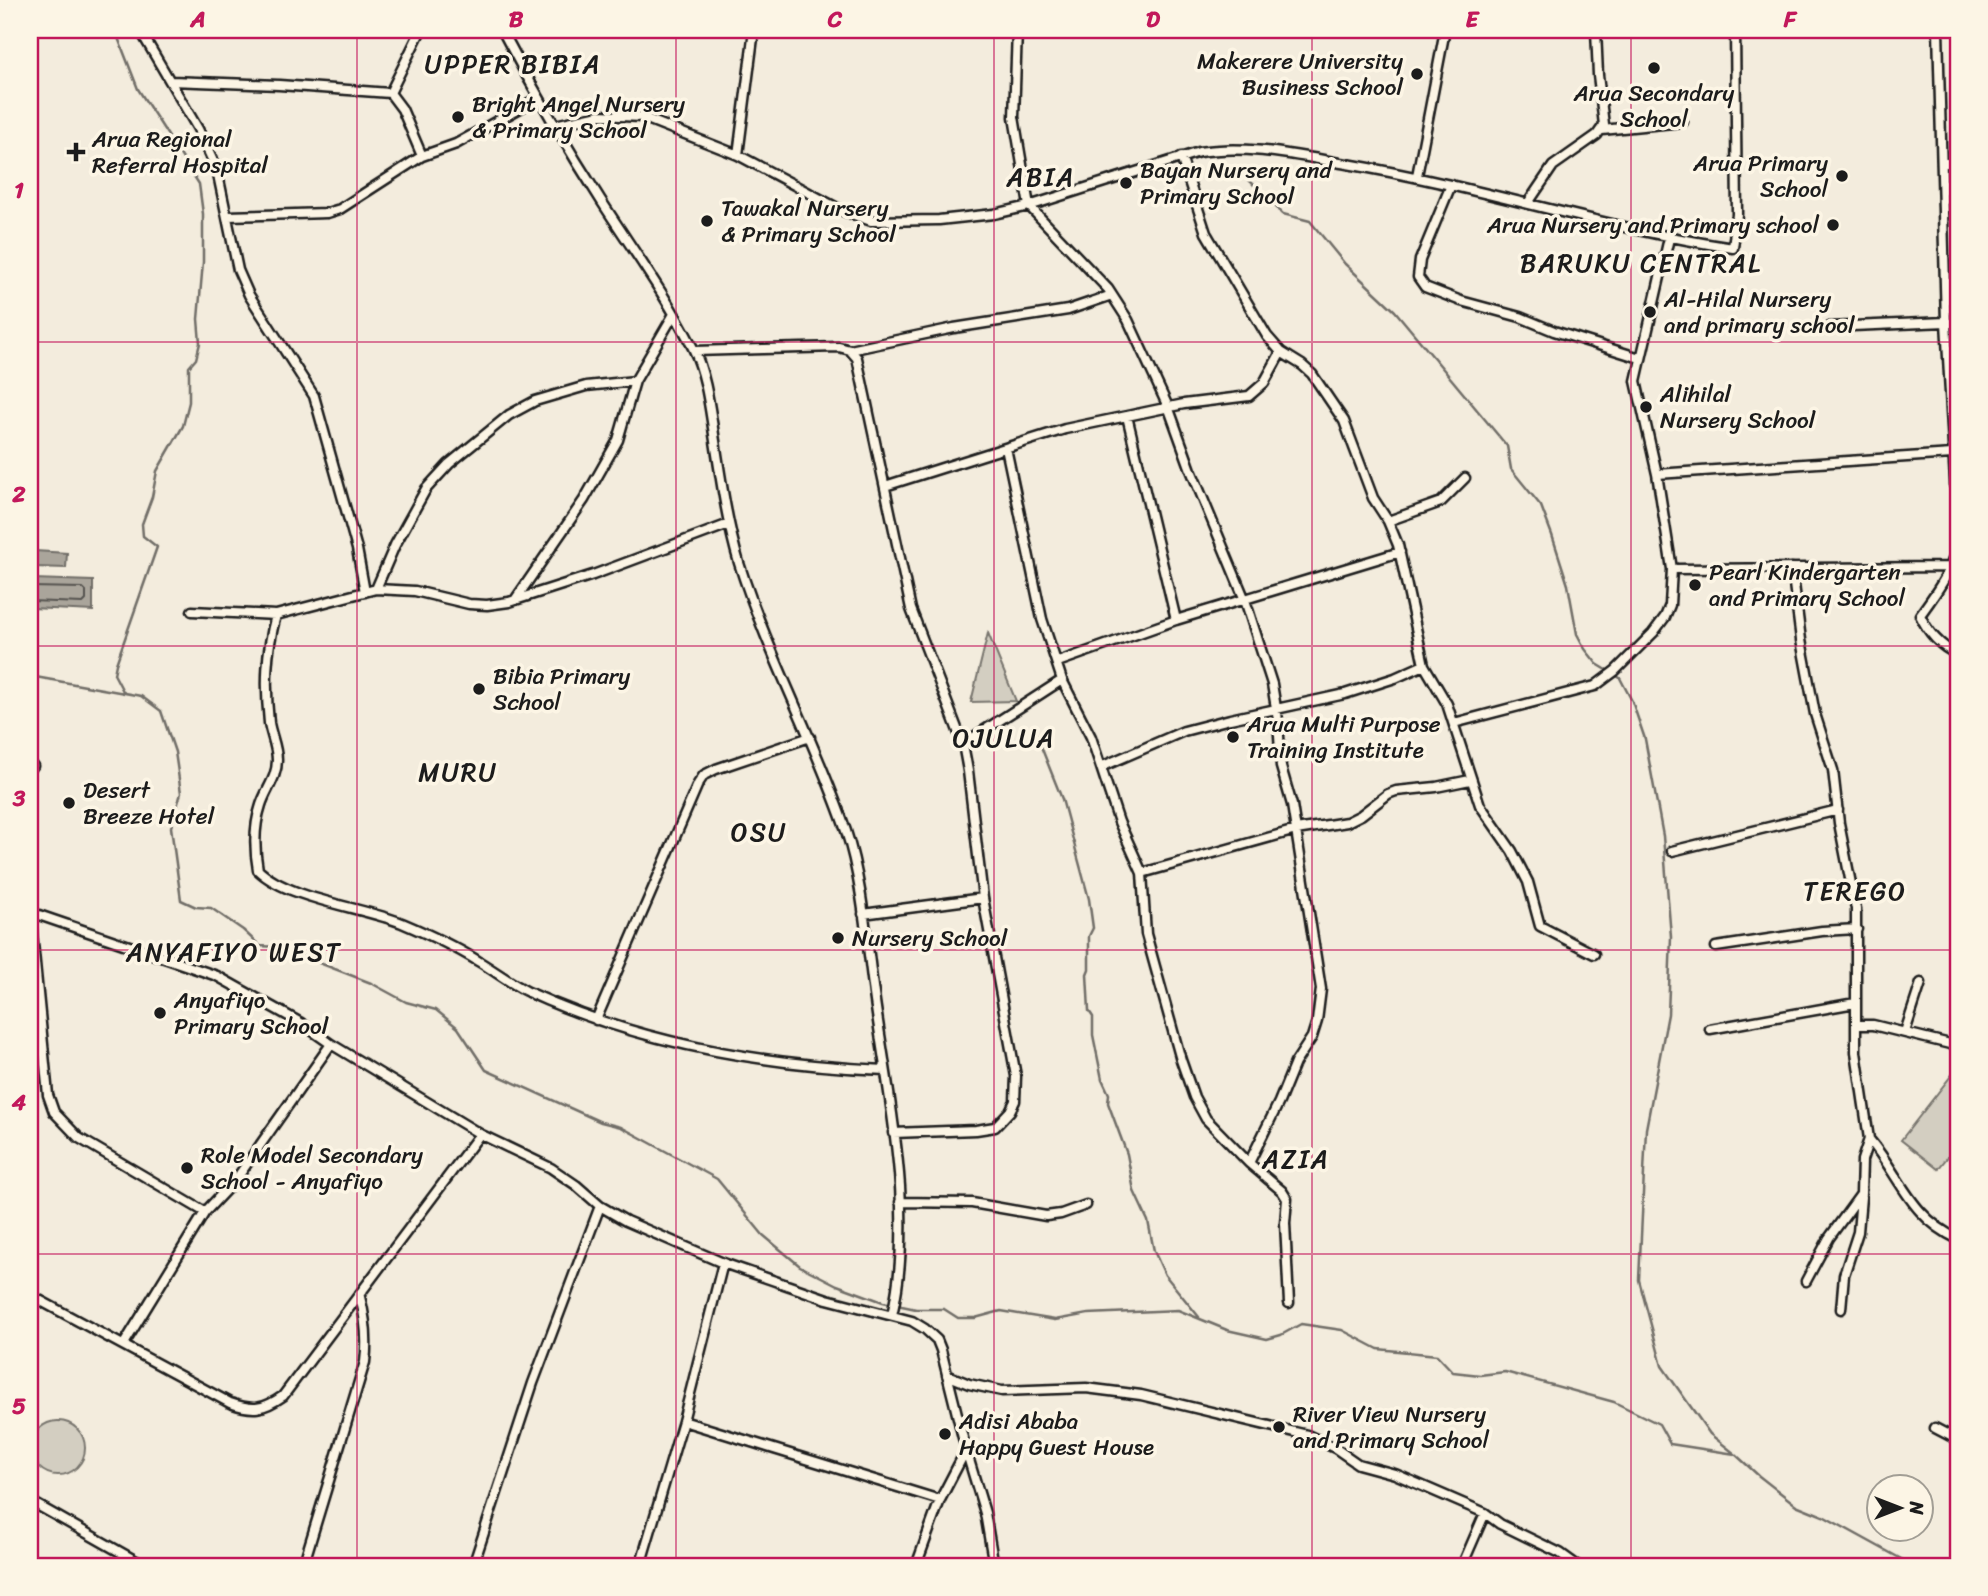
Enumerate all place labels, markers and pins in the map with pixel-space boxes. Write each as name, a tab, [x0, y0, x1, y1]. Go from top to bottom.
place label: Makerere University Business School	[1197, 41, 1403, 108]
marker: Arua Secondary School	[1646, 60, 1662, 76]
marker: Makerere University Business School	[1409, 66, 1425, 82]
place label: Arua Secondary School	[1573, 73, 1734, 140]
place label: Bright Angel Nursery & Primary School	[472, 84, 685, 151]
marker: Bright Angel Nursery & Primary School	[450, 109, 466, 125]
place label: Arua Regional Referral Hospital	[91, 119, 268, 186]
marker: Arua Regional Referral Hospital	[66, 142, 86, 162]
place label: Arua Primary School	[1692, 143, 1828, 210]
place label: Bayan Nursery and Primary School	[1140, 150, 1333, 217]
marker: Arua Primary School	[1834, 168, 1850, 184]
marker: Bayan Nursery and Primary School	[1118, 175, 1134, 191]
place label: Tawakal Nursery & Primary School	[721, 188, 896, 255]
place label: Arua Nursery and Primary school	[1486, 205, 1819, 246]
marker: Tawakal Nursery & Primary School	[699, 213, 715, 229]
marker: Arua Nursery and Primary school	[1825, 217, 1841, 233]
place label: Al-Hilal Nursery and primary school	[1663, 279, 1855, 346]
marker: Al-Hilal Nursery and primary school	[1642, 304, 1658, 320]
place label: Alihilal Nursery School	[1659, 374, 1816, 441]
marker: Alihilal Nursery School	[1638, 399, 1654, 415]
place label: Pearl Kindergarten and Primary School	[1709, 552, 1906, 619]
marker: Pearl Kindergarten and Primary School	[1687, 577, 1703, 593]
place label: Bibia Primary School	[493, 656, 630, 723]
marker: Bibia Primary School	[471, 681, 487, 697]
place label: Arua Multi Purpose Training Institute	[1246, 704, 1441, 771]
marker: Arua Multi Purpose Training Institute	[1225, 729, 1241, 745]
place label: Desert Breeze Hotel	[83, 770, 215, 837]
marker: Desert Breeze Hotel	[61, 795, 77, 811]
place label: Nursery School	[852, 918, 1008, 959]
marker: Nursery School	[830, 930, 846, 946]
place label: Anyafiyo Primary School	[173, 980, 329, 1047]
marker: Anyafiyo Primary School	[152, 1005, 168, 1021]
place label: Role Model Secondary School - Anyafiyo	[201, 1135, 423, 1202]
marker: Role Model Secondary School - Anyafiyo	[179, 1160, 195, 1176]
place label: River View Nursery and Primary School	[1293, 1394, 1490, 1461]
place label: Adisi Ababa Happy Guest House	[958, 1401, 1154, 1468]
marker: River View Nursery and Primary School	[1271, 1419, 1287, 1435]
marker: Adisi Ababa Happy Guest House	[937, 1426, 953, 1442]

